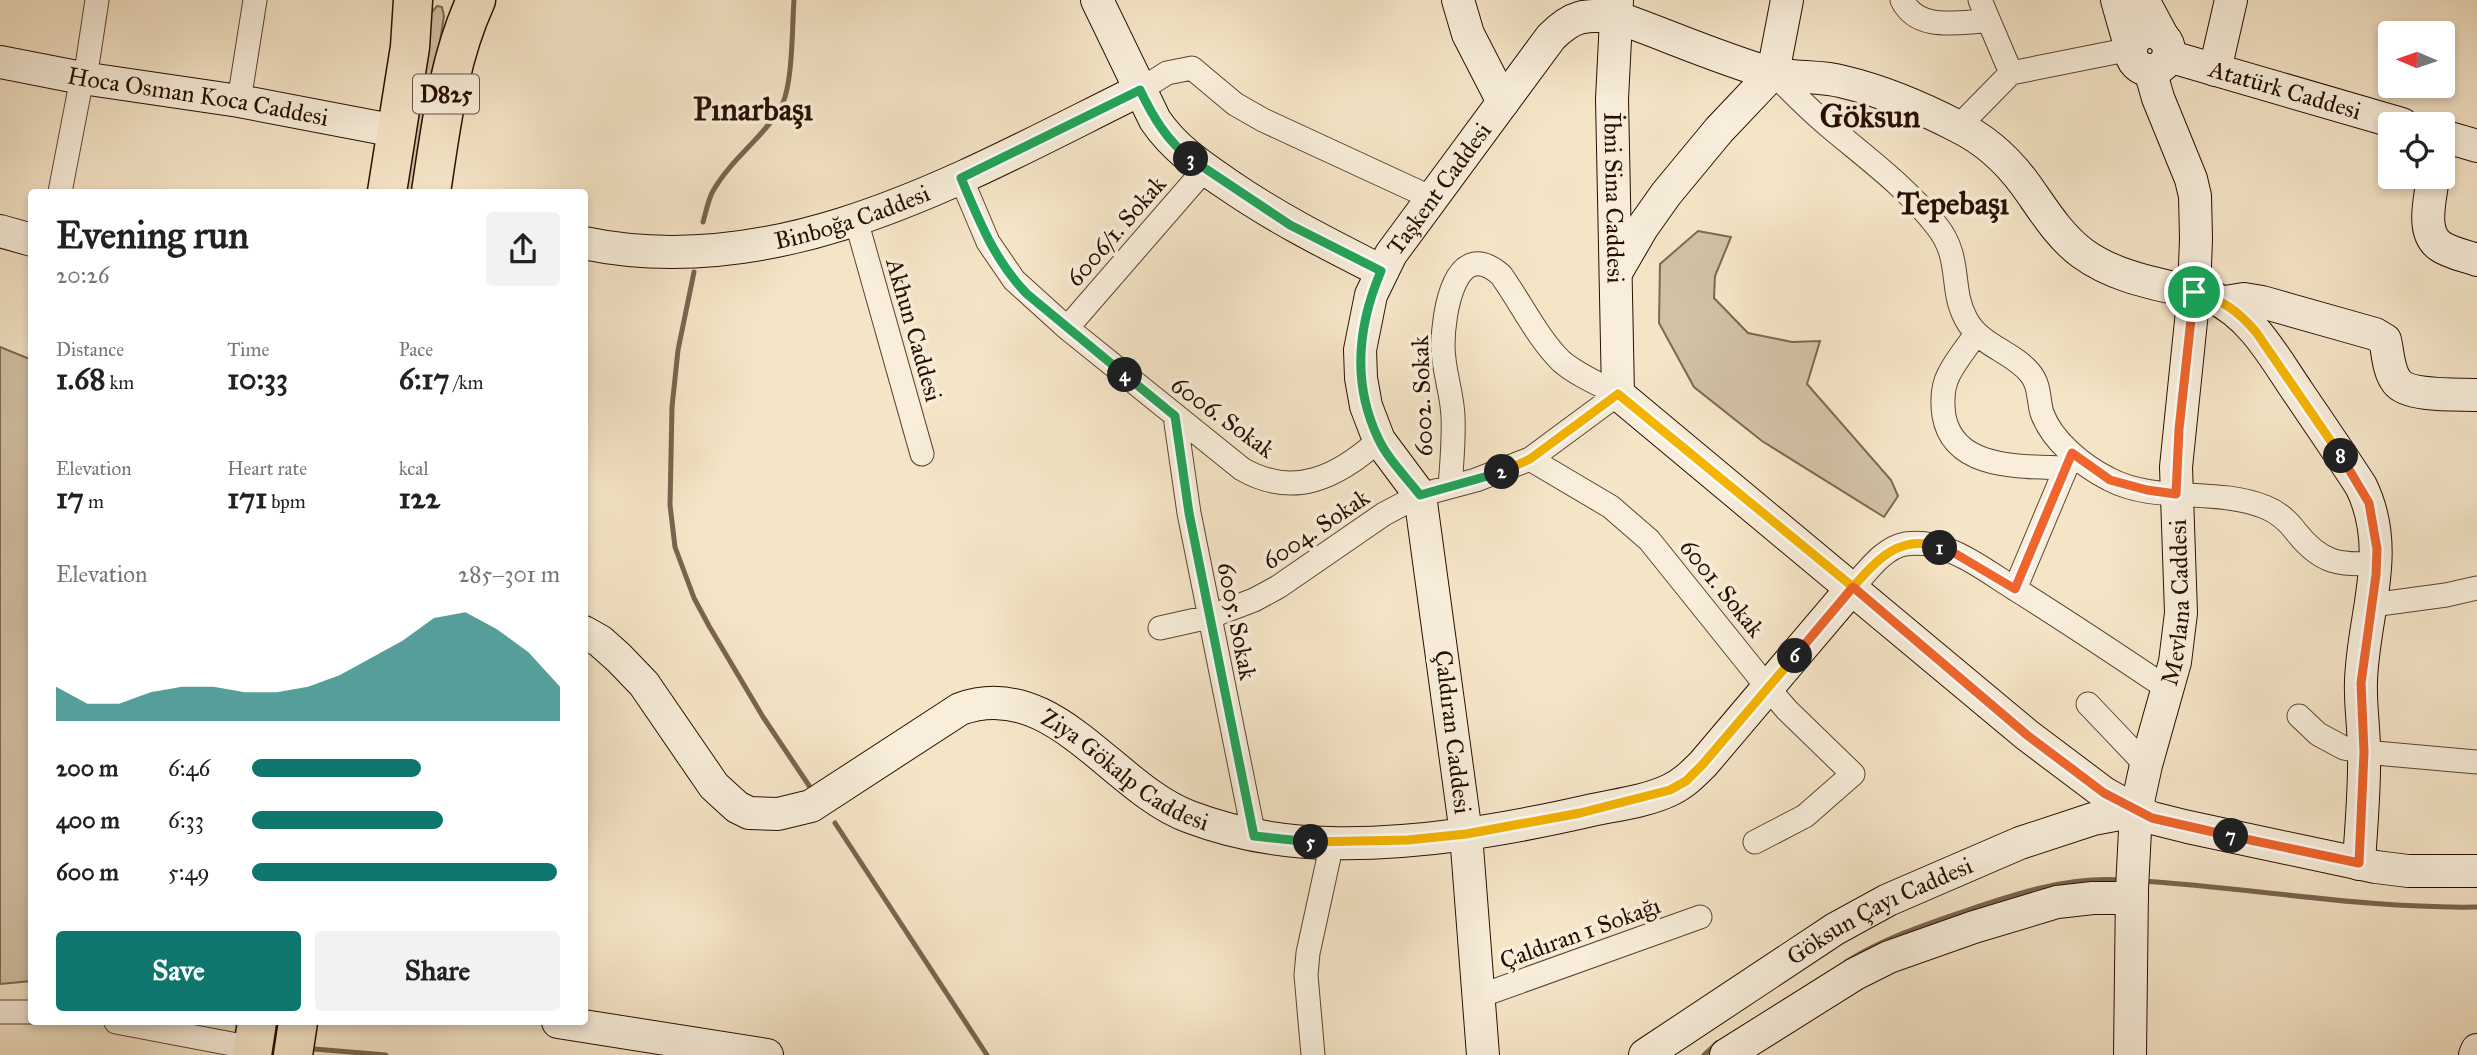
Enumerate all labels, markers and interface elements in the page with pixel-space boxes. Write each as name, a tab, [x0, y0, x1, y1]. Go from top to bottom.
north arrow	[2378, 21, 2455, 98]
map controls	[2378, 21, 2455, 189]
street label: Atatürk Caddesi	[2205, 53, 2365, 126]
street label: Hoca Osman Koca Caddesi	[65, 60, 331, 133]
road number: D825	[413, 74, 479, 114]
district label: Pınarbaşı	[693, 90, 813, 129]
district label: Göksun	[1820, 97, 1921, 136]
street label: İbni Sina Caddesi	[1597, 112, 1631, 284]
button: locate	[2378, 112, 2455, 189]
street label: Taşkent Caddesi	[1380, 116, 1498, 261]
pin: 3	[1174, 142, 1208, 176]
text: 3	[1187, 147, 1194, 170]
street label: 6006/1. Sokak	[1060, 169, 1173, 293]
street label: Binboğa Caddesi	[772, 178, 935, 256]
district label: Tepebaşı	[1897, 184, 2009, 223]
text: Evening run	[56, 212, 249, 258]
button: share	[486, 212, 560, 286]
street label: Akhun Caddesi	[879, 254, 949, 405]
text: 20:26	[56, 261, 110, 289]
pin	[2164, 262, 2224, 322]
icon: arrive	[2175, 273, 2213, 311]
street label: 6002. Sokak	[1405, 334, 1439, 457]
text: Distance	[56, 338, 124, 361]
text: Time	[227, 338, 269, 361]
text: Pace	[399, 338, 433, 361]
pin: 4	[1108, 358, 1142, 392]
text: 1.68	[56, 361, 105, 397]
text: 10:33	[227, 361, 288, 397]
text: 6:17	[399, 361, 449, 397]
text: 4	[1119, 363, 1130, 386]
street label: 6006. Sokak	[1165, 369, 1281, 465]
text: km	[105, 371, 134, 394]
text: /km	[449, 371, 483, 394]
pin: 8	[2324, 438, 2358, 474]
text: 8	[2335, 444, 2346, 467]
pin: 2	[1484, 454, 1520, 490]
text: Elevation	[56, 457, 131, 480]
text: Heart rate	[227, 457, 307, 480]
text: kcal	[399, 457, 429, 480]
text: 2	[1497, 460, 1506, 483]
text: 17	[56, 480, 84, 516]
text: 171	[227, 480, 267, 516]
text: 122	[399, 480, 440, 516]
street label: 6004. Sokak	[1257, 482, 1376, 576]
text: m	[84, 490, 104, 513]
text: bpm	[267, 490, 306, 513]
street label: Mevlana Caddesi	[2154, 518, 2196, 689]
pin: 1	[1923, 530, 1958, 566]
street label: 6001. Sokak	[1673, 533, 1771, 644]
text: 1	[1936, 536, 1943, 559]
text: Elevation	[56, 560, 147, 588]
text: 285–301 m	[458, 560, 560, 588]
street label: 6005. Sokak	[1211, 560, 1263, 683]
pin: 6	[1778, 638, 1812, 674]
text: 6	[1790, 644, 1799, 667]
street label: Çaldıran Caddesi	[1428, 648, 1478, 816]
street label: Ziya Gökalp Caddesi	[1036, 702, 1213, 838]
text: 200 m	[56, 754, 118, 782]
text: 6:46	[168, 754, 210, 782]
text: 400 m	[56, 806, 120, 834]
text: 6:33	[168, 806, 204, 834]
pin: 7	[2214, 818, 2248, 854]
pin: 5	[1294, 824, 1328, 860]
text: 7	[2225, 824, 2236, 847]
text: 5	[1306, 830, 1315, 853]
street label: Göksun Çayı Caddesi	[1781, 850, 1977, 972]
text: 600 m	[56, 858, 119, 886]
text: 5:49	[168, 858, 210, 886]
street label: Çaldıran 1 Sokağı	[1496, 890, 1665, 976]
button: Save	[56, 931, 301, 1011]
button: Share	[315, 931, 560, 1011]

